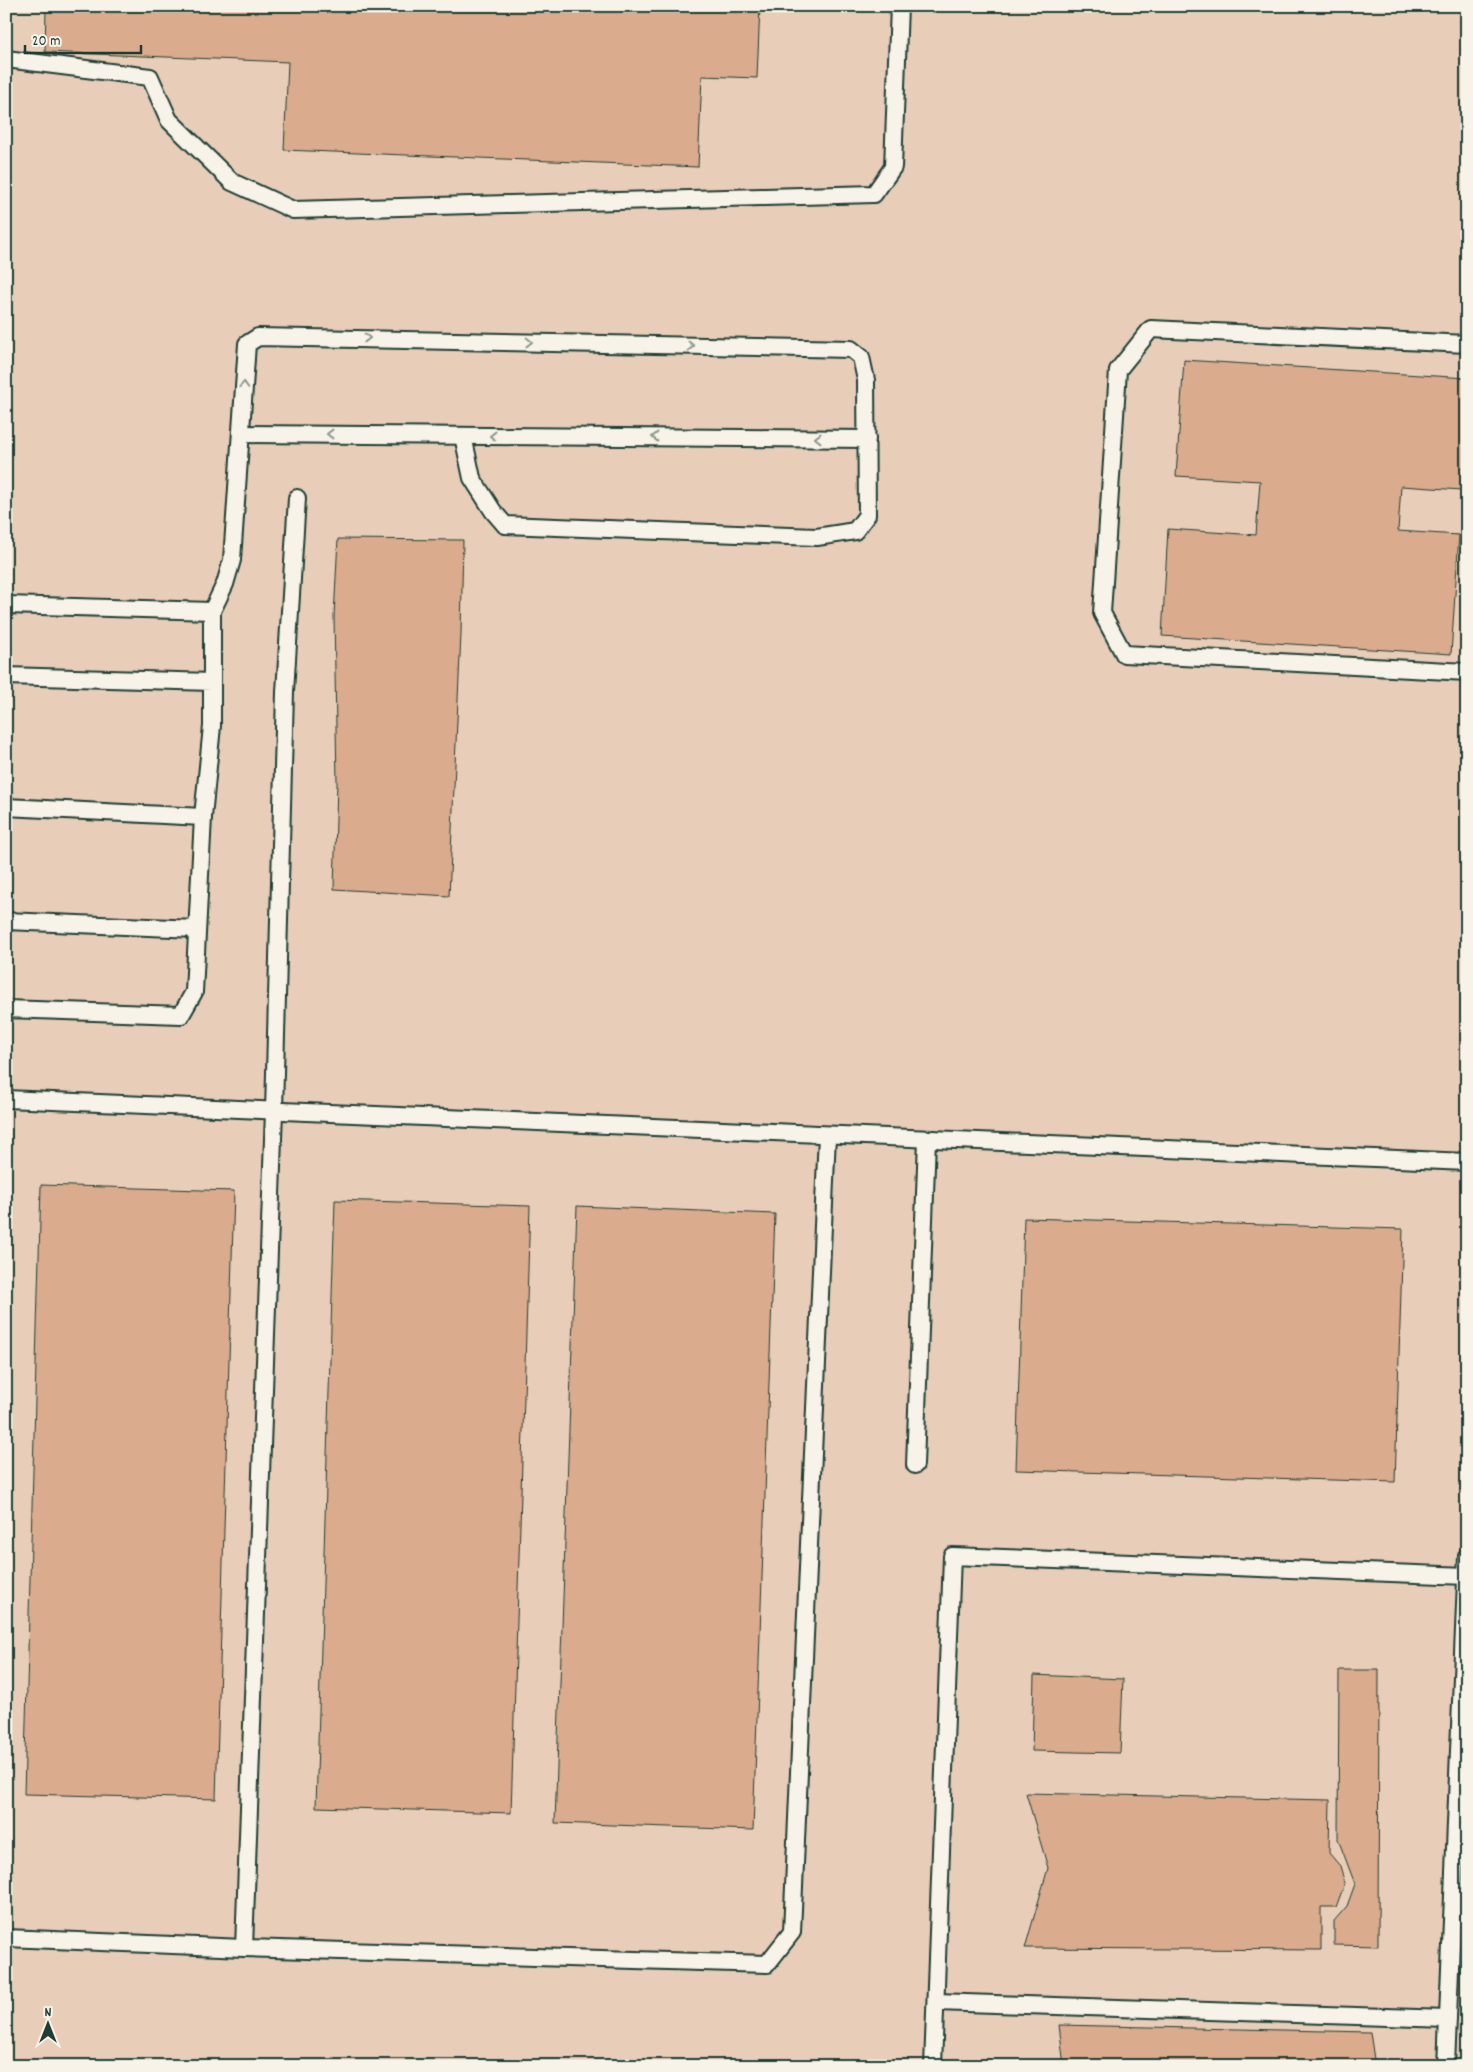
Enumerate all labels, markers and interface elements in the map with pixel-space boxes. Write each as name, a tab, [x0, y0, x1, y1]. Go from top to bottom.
scale bar	[25, 22, 141, 54]
text: 20 m	[32, 31, 60, 53]
one-way arrow	[363, 333, 371, 344]
one-way arrow	[526, 337, 533, 347]
one-way arrow	[688, 341, 696, 351]
one-way arrow	[239, 381, 250, 389]
one-way arrow	[326, 429, 334, 439]
one-way arrow	[489, 431, 496, 441]
one-way arrow	[651, 432, 659, 442]
one-way arrow	[814, 433, 822, 443]
north arrow	[22, 2000, 72, 2050]
text: N	[45, 2003, 52, 2023]

